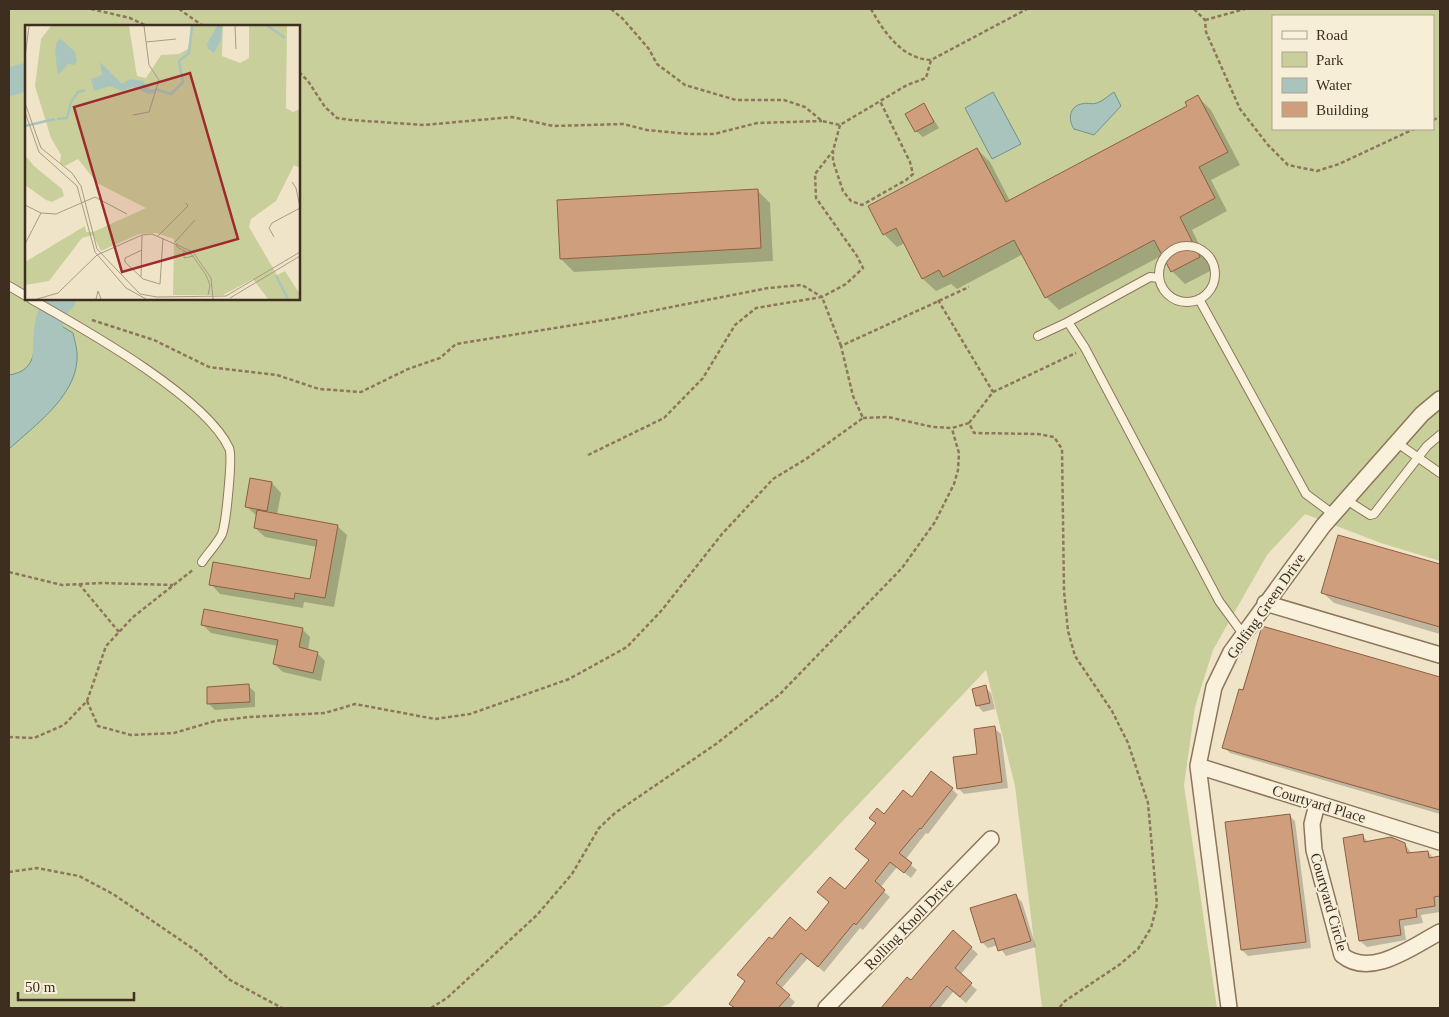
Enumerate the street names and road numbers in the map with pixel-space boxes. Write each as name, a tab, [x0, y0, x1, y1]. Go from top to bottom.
street label: Golfing Green Drive	[1224, 550, 1309, 662]
street label: Courtyard Place	[1270, 782, 1368, 826]
street label: Courtyard Circle	[1307, 851, 1351, 953]
street label: Rolling Knoll Drive	[861, 875, 957, 973]

